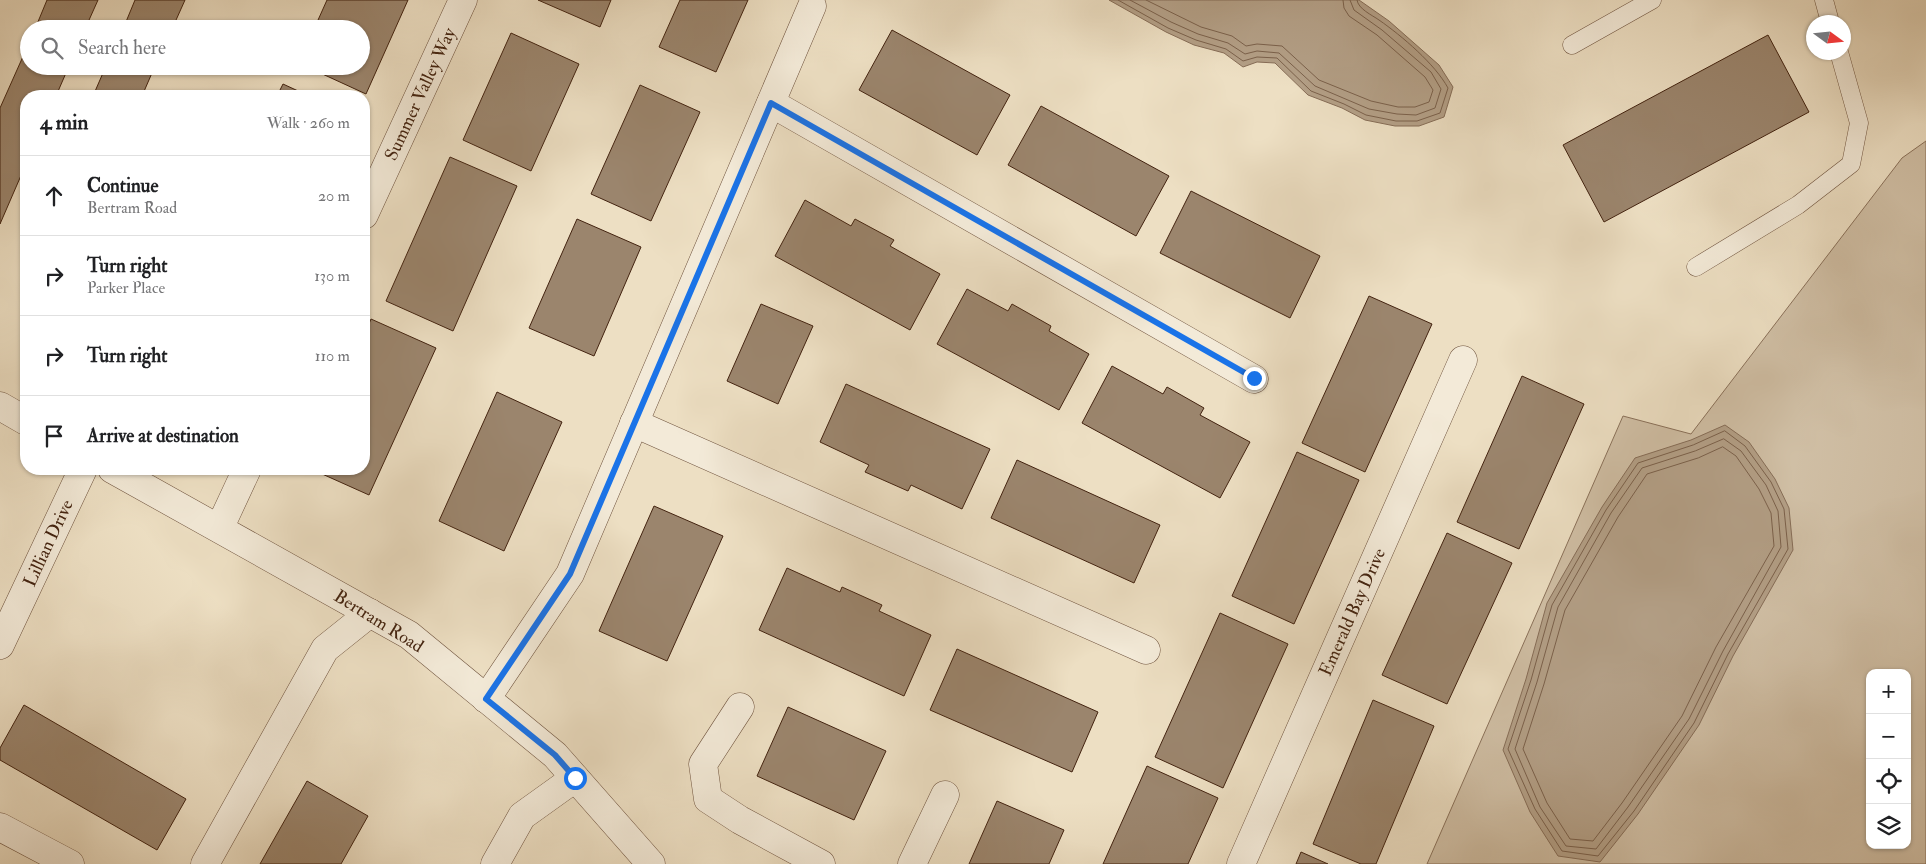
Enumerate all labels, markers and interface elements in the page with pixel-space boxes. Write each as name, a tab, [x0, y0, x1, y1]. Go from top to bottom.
north arrow	[1806, 15, 1851, 60]
search box	[20, 20, 370, 75]
street label: Summer Valley Way	[380, 23, 462, 164]
icon: search	[38, 34, 66, 62]
text: Search here	[78, 36, 166, 60]
text: 4 min	[40, 109, 88, 136]
text: Walk · 260 m	[267, 113, 350, 133]
text: Continue	[87, 174, 158, 198]
icon: ahead	[40, 182, 68, 210]
text: 20 m	[318, 186, 350, 206]
text: Bertram Road	[87, 198, 177, 218]
text: Turn right	[87, 254, 167, 278]
icon: right	[40, 262, 68, 290]
text: 130 m	[314, 266, 350, 286]
text: Parker Place	[87, 278, 165, 298]
icon: right	[40, 342, 68, 370]
text: Turn right	[87, 344, 167, 368]
text: 110 m	[315, 346, 350, 366]
route end	[1243, 367, 1266, 390]
icon: arrive	[40, 422, 68, 450]
text: Arrive at destination	[87, 424, 239, 448]
street label: Lillian Drive	[18, 496, 79, 590]
street label: Emerald Bay Drive	[1314, 544, 1391, 680]
street label: Bertram Road	[330, 585, 428, 658]
map controls	[1866, 669, 1911, 849]
button: +	[1866, 669, 1911, 714]
button: −	[1866, 714, 1911, 759]
button: locate	[1866, 759, 1911, 804]
route start	[564, 767, 587, 790]
button: layers	[1866, 804, 1911, 849]

